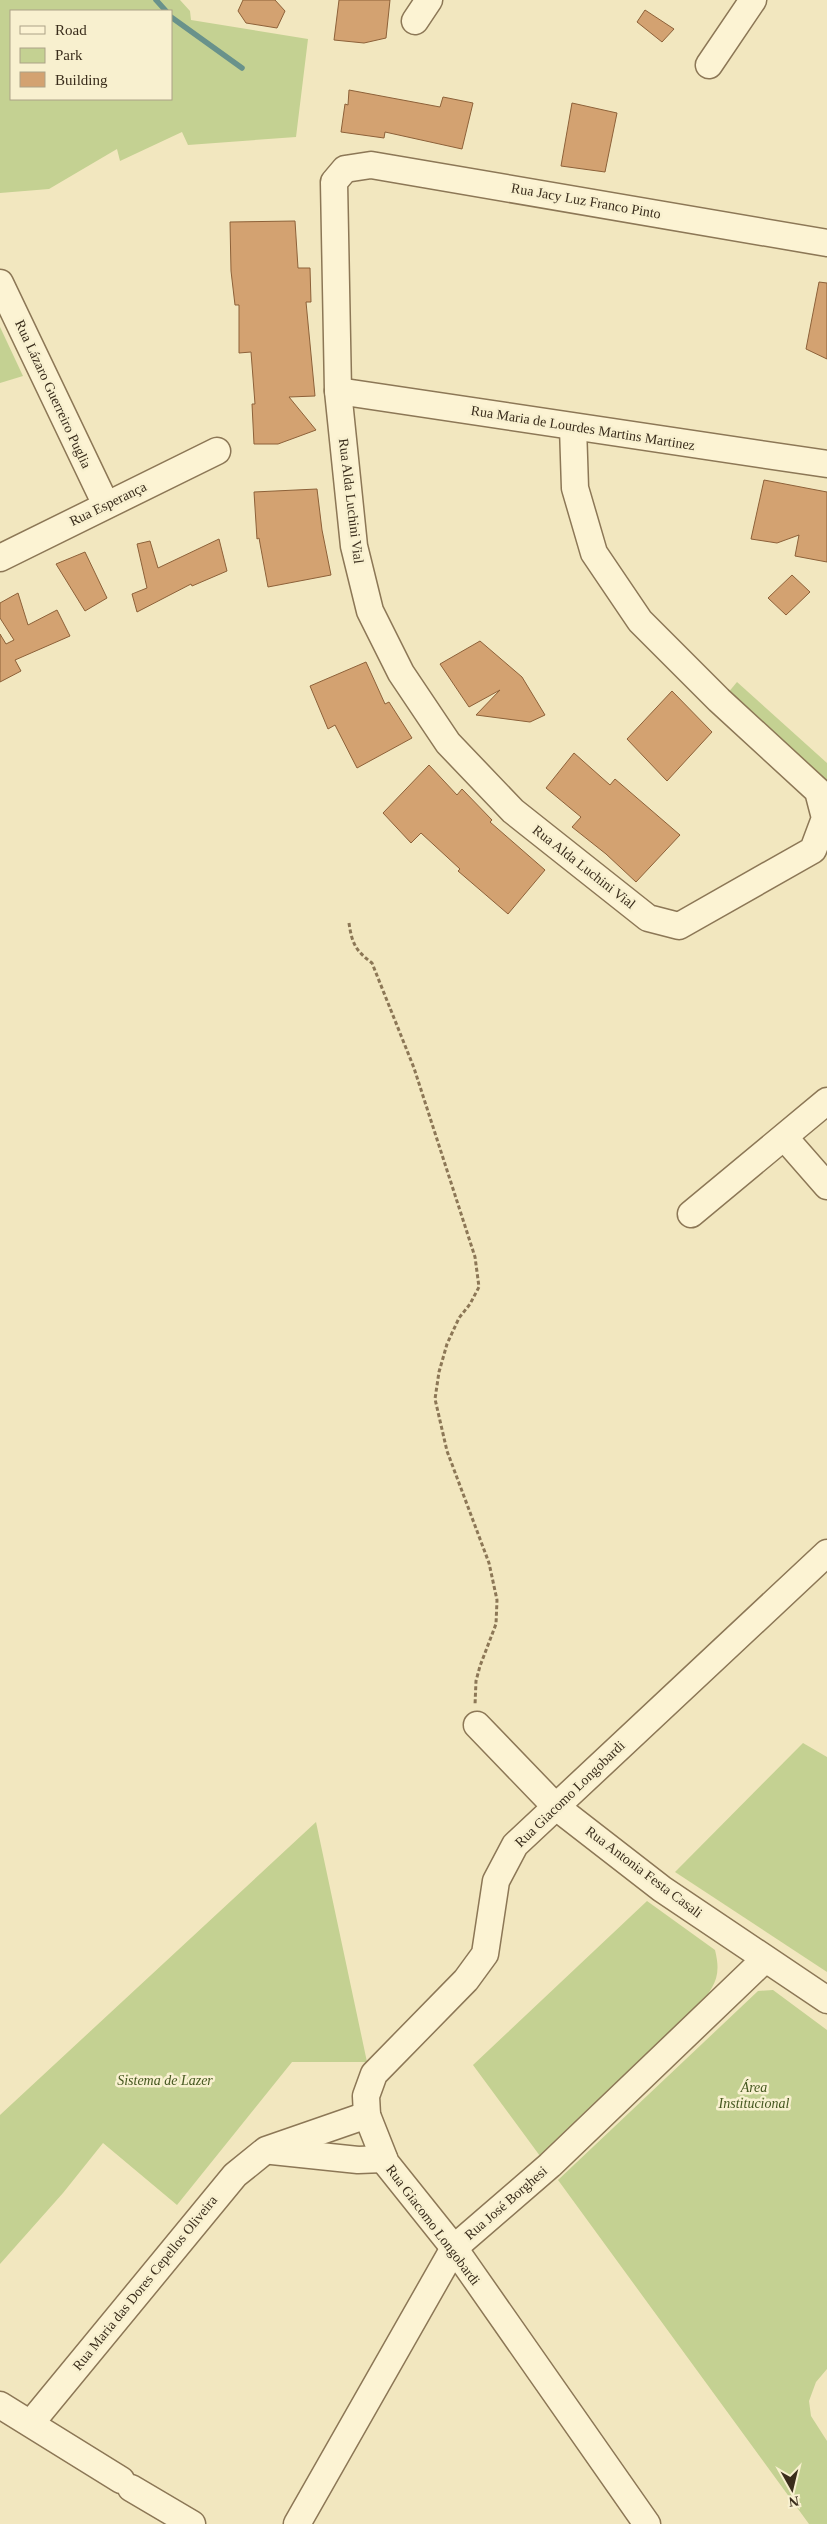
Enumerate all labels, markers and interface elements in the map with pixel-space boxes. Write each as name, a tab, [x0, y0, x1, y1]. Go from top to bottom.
legend	[10, 10, 172, 100]
text: Road	[55, 22, 87, 38]
text: Park	[55, 47, 83, 63]
text: Building	[55, 72, 108, 88]
street label: Rua Jacy Luz Franco Pinto	[510, 180, 662, 222]
street label: Rua Lázaro Guerreiro Puglia	[12, 317, 94, 471]
street label: Rua Maria de Lourdes Martins Martinez	[470, 403, 696, 453]
street label: Rua Alda Luchini Vial	[336, 438, 366, 565]
street label: Rua Esperança	[67, 479, 150, 529]
street label: Rua Alda Luchini Vial	[530, 822, 638, 912]
street label: Rua Giacomo Longobardi	[512, 1738, 628, 1850]
street label: Rua Antonia Festa Casali	[583, 1823, 705, 1921]
park label: Sistema de Lazer	[117, 2073, 213, 2088]
park label: Área Institucional	[718, 2079, 789, 2111]
street label: Rua Giacomo Longobardi	[383, 2162, 483, 2288]
street label: Rua José Borghesi	[462, 2163, 550, 2243]
street label: Rua Maria das Dores Cepellos Oliveira	[70, 2192, 221, 2373]
north arrow	[767, 2464, 817, 2514]
text: N	[788, 2493, 800, 2510]

